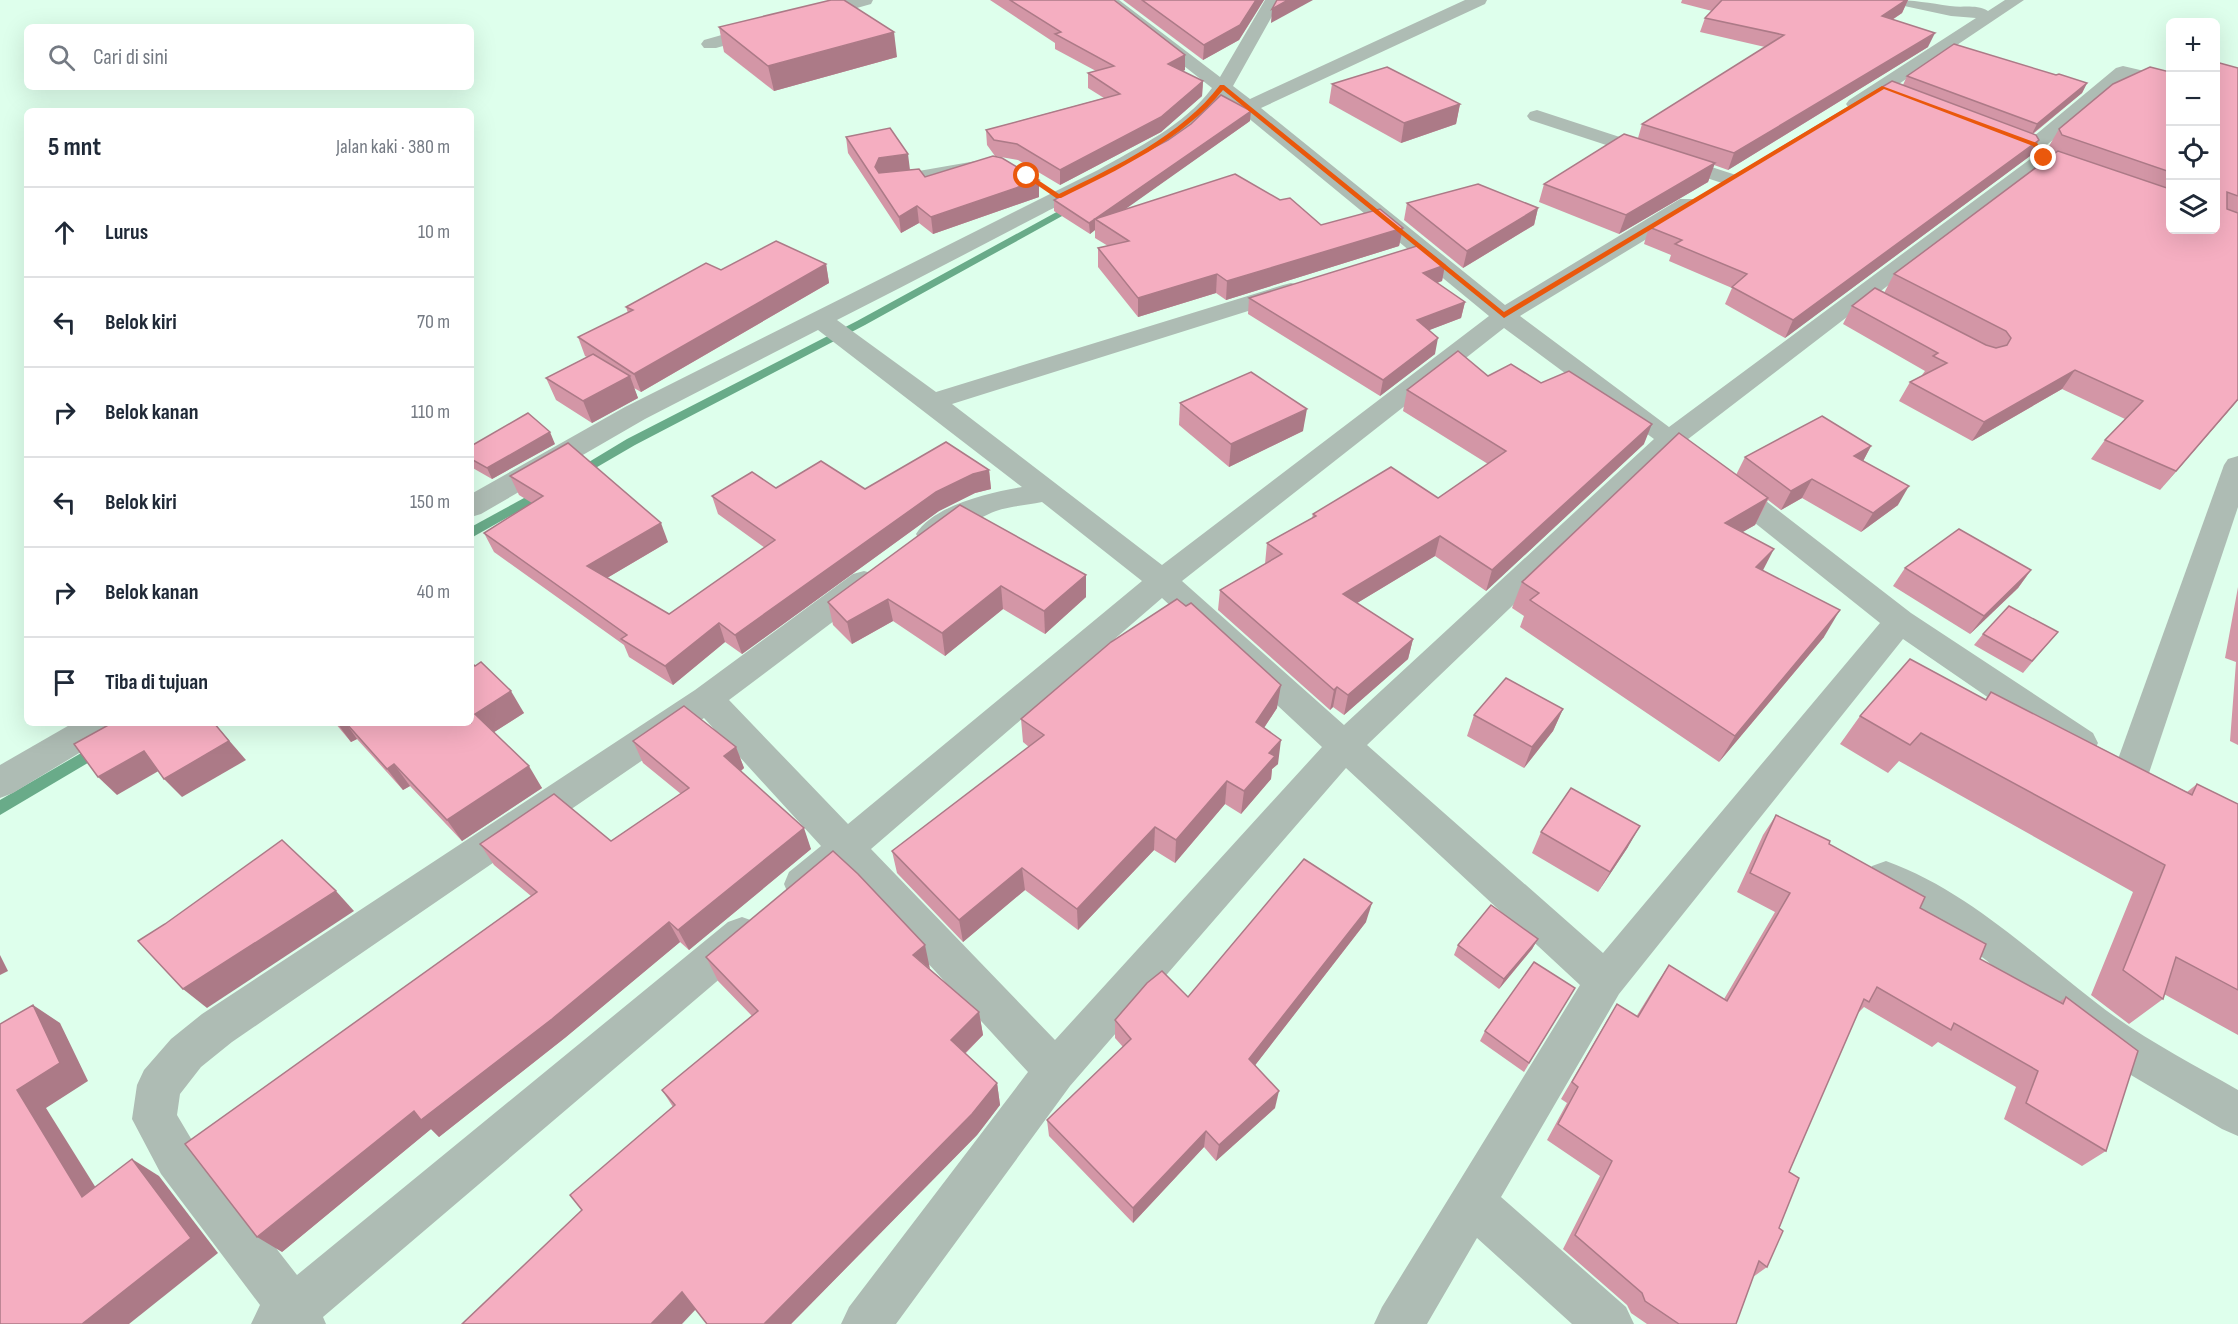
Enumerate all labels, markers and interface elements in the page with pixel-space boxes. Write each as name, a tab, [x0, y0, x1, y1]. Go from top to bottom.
map controls	[2166, 18, 2220, 234]
button: +	[2166, 18, 2220, 72]
search box	[24, 24, 474, 90]
icon: search	[45, 41, 78, 74]
text: Cari di sini	[93, 44, 168, 71]
button: −	[2166, 72, 2220, 126]
button: locate	[2166, 126, 2220, 180]
text: 5 mnt	[48, 132, 101, 163]
text: Jalan kaki · 380 m	[336, 135, 450, 159]
route end	[2030, 144, 2056, 170]
route start	[1013, 162, 1039, 188]
button: layers	[2166, 180, 2220, 234]
icon: ahead	[48, 216, 81, 249]
text: Lurus	[105, 219, 148, 246]
text: 10 m	[418, 220, 450, 244]
icon: left	[48, 306, 81, 339]
text: Belok kiri	[105, 309, 177, 336]
text: 70 m	[417, 310, 450, 334]
icon: right	[48, 396, 81, 429]
text: Belok kanan	[105, 399, 198, 426]
text: 110 m	[411, 400, 450, 424]
icon: left	[48, 486, 81, 519]
text: Belok kiri	[105, 489, 177, 516]
text: 150 m	[410, 490, 450, 514]
icon: right	[48, 576, 81, 609]
text: Belok kanan	[105, 579, 198, 606]
text: 40 m	[417, 580, 450, 604]
icon: arrive	[48, 666, 81, 699]
text: Tiba di tujuan	[105, 669, 208, 696]

